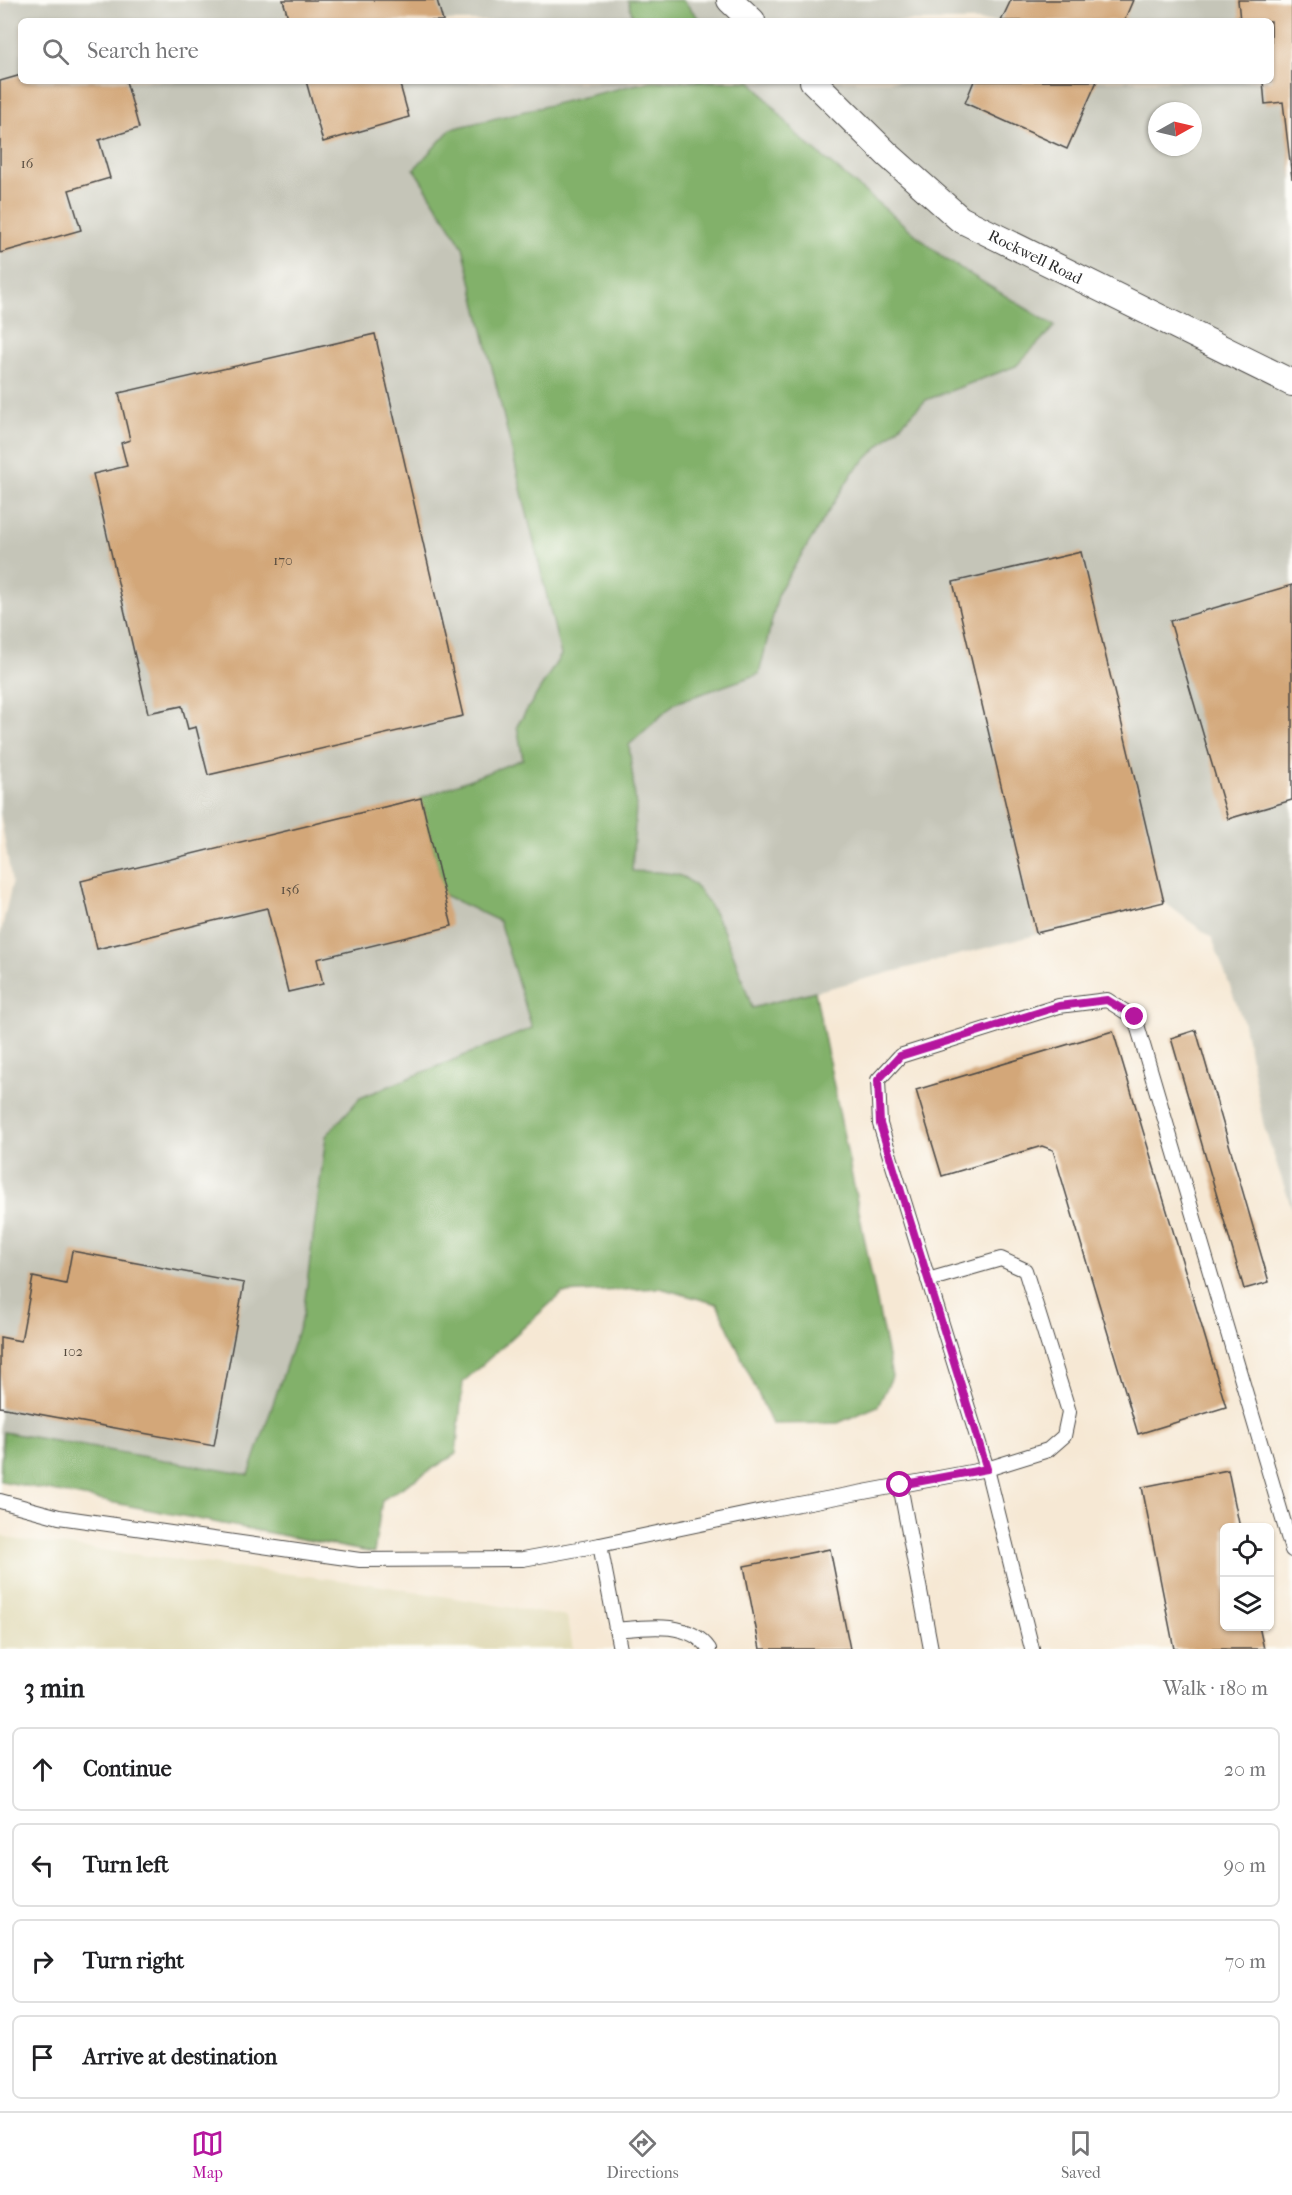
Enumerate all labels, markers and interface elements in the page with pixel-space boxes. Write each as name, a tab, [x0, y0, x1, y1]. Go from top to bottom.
search box	[18, 18, 1274, 84]
icon: search	[39, 35, 72, 68]
text: Search here	[87, 38, 199, 64]
north arrow	[1148, 102, 1202, 156]
house number: 16	[21, 155, 34, 172]
street label: Rockwell Road	[985, 226, 1086, 288]
house number: 170	[273, 552, 293, 569]
house number: 156	[281, 881, 300, 898]
route end	[1121, 1003, 1147, 1029]
house number: 102	[63, 1343, 83, 1360]
route start	[886, 1471, 912, 1497]
map controls	[1220, 1523, 1274, 1631]
button: locate	[1220, 1523, 1274, 1577]
button: layers	[1220, 1577, 1274, 1631]
text: 3 min	[24, 1673, 85, 1704]
text: Walk · 180 m	[1163, 1677, 1268, 1700]
icon: ahead	[26, 1753, 59, 1786]
text: Continue	[83, 1756, 172, 1782]
text: 20 m	[1224, 1758, 1266, 1781]
icon: left	[26, 1849, 59, 1882]
text: Turn left	[83, 1852, 169, 1878]
text: 90 m	[1224, 1854, 1266, 1877]
icon: right	[26, 1945, 59, 1978]
text: Turn right	[83, 1948, 184, 1974]
text: 70 m	[1224, 1950, 1266, 1973]
icon: arrive	[26, 2041, 59, 2074]
text: Arrive at destination	[83, 2044, 277, 2070]
tab: Map	[191, 2127, 224, 2182]
tab: Directions	[607, 2127, 679, 2182]
tab: Saved	[1061, 2127, 1101, 2182]

